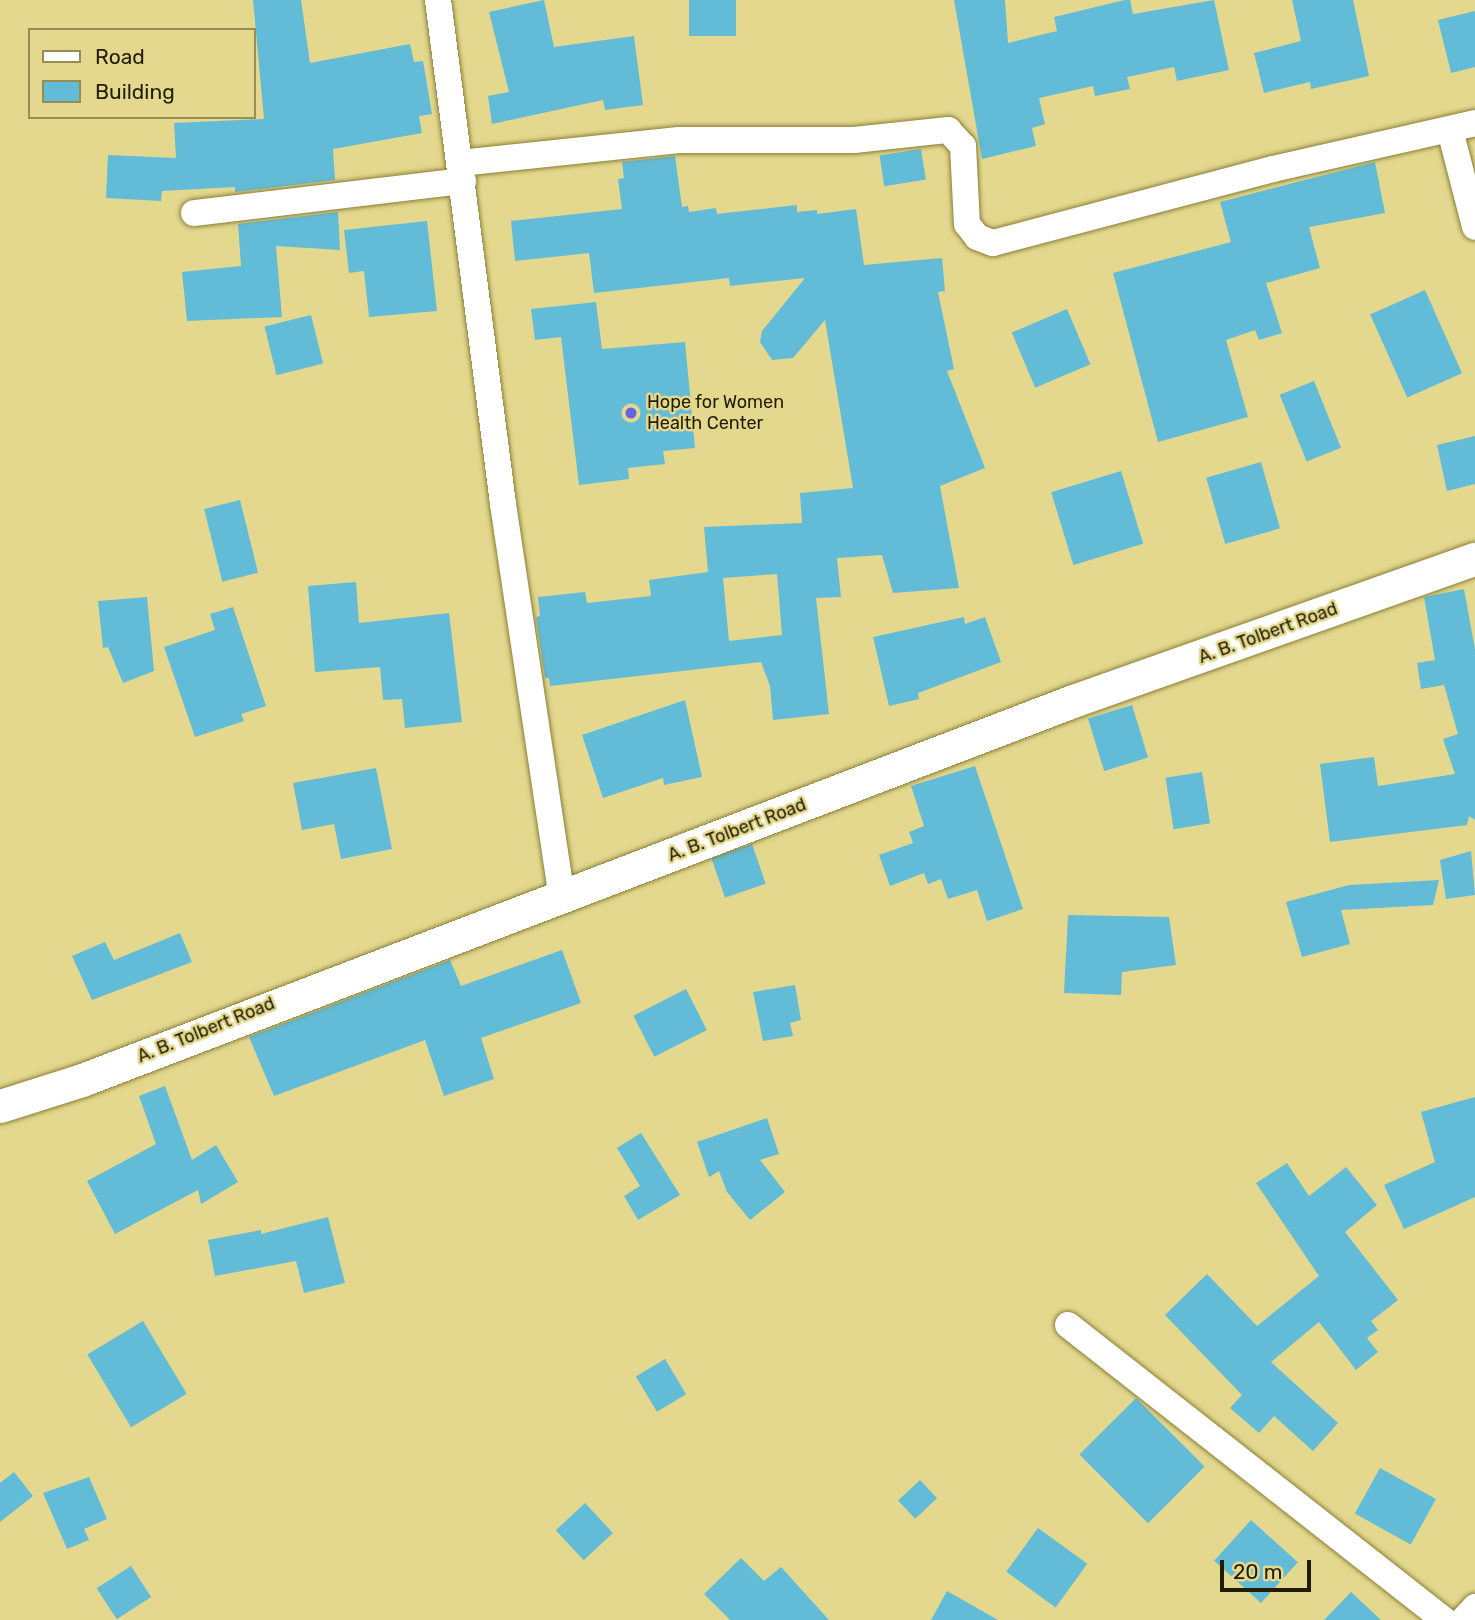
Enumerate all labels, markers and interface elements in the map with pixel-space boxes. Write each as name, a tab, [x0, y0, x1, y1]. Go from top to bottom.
legend	[28, 28, 256, 119]
text: Road	[95, 44, 145, 69]
text: Building	[95, 79, 175, 104]
place label: Hope for Women Health Center	[647, 392, 785, 434]
marker: Hope for Women Health Center	[621, 403, 641, 423]
street label: A. B. Tolbert Road	[1195, 598, 1341, 668]
street label: A. B. Tolbert Road	[665, 794, 809, 866]
street label: A. B. Tolbert Road	[134, 992, 278, 1068]
scale bar	[1223, 1546, 1314, 1590]
text: 20 m	[1233, 1559, 1282, 1584]

